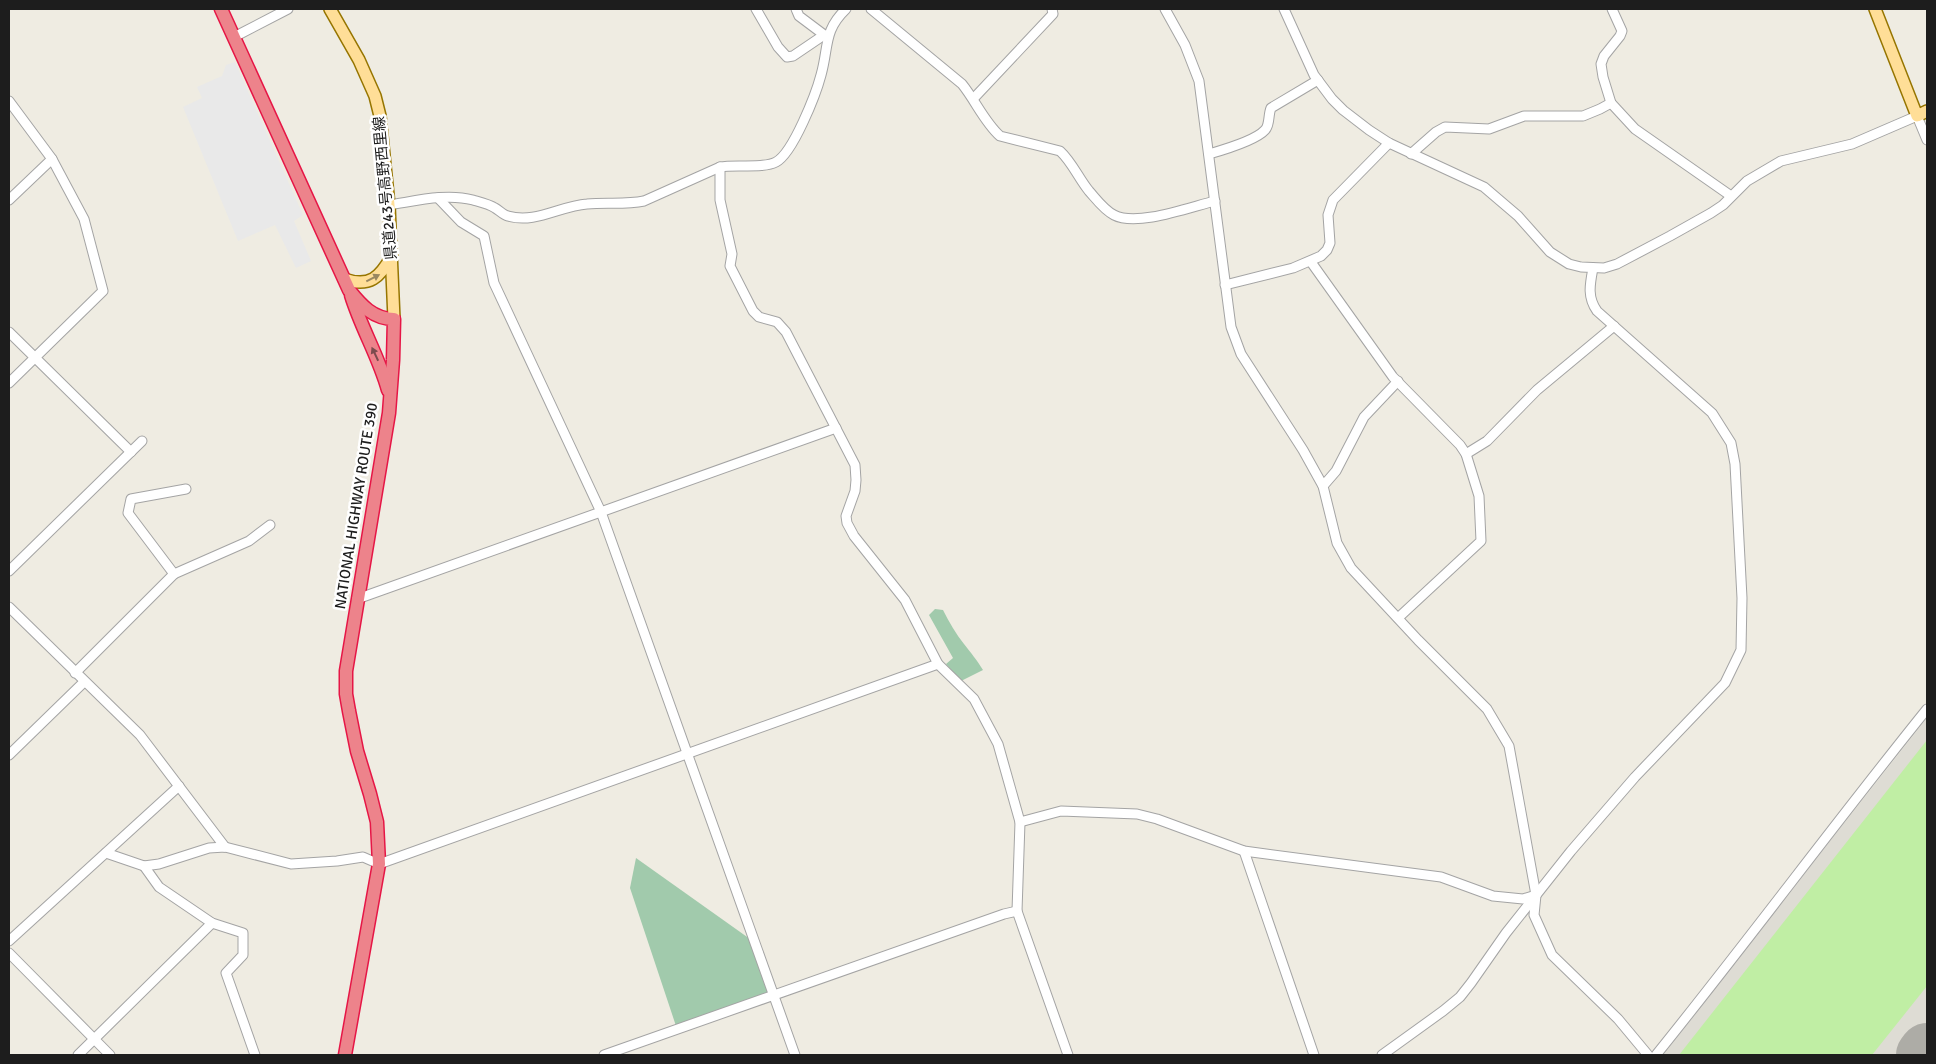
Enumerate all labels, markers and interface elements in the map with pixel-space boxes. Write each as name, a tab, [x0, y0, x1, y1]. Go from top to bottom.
street label: 県道243号高野西里線	[370, 115, 400, 261]
one-way arrow	[366, 274, 380, 282]
one-way arrow	[371, 347, 379, 361]
street label: NATIONAL HIGHWAY ROUTE 390	[331, 402, 381, 610]

